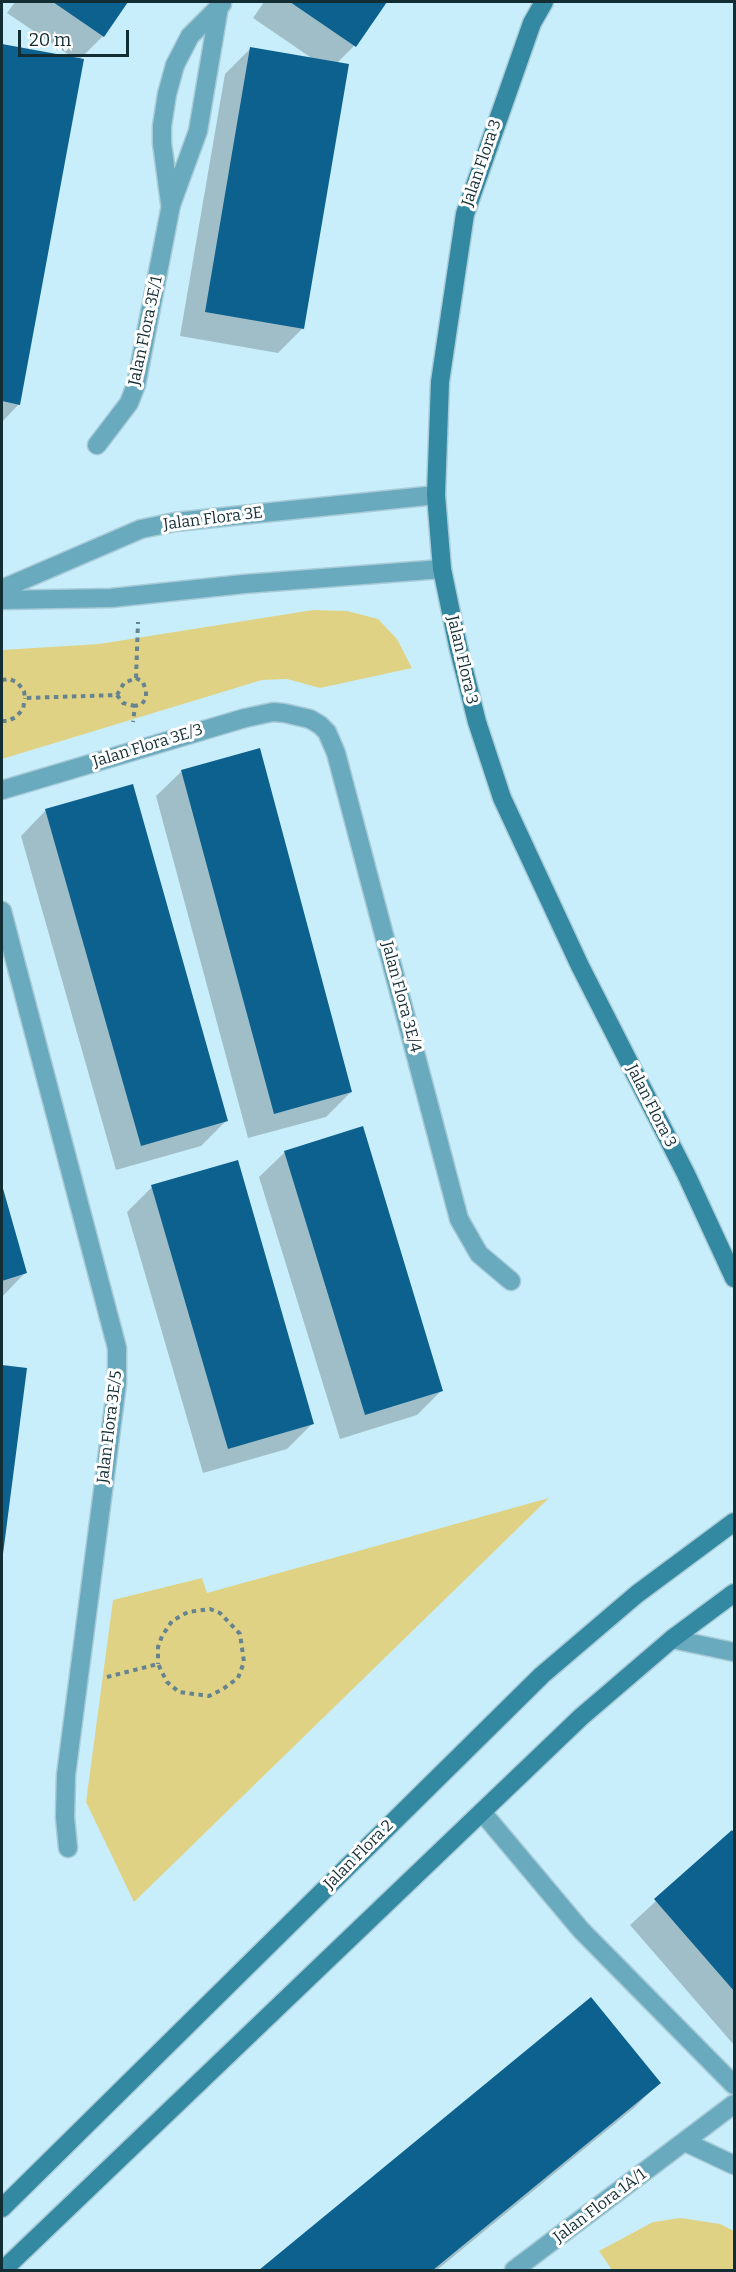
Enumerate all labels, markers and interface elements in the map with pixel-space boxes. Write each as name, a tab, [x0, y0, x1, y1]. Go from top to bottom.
scale bar	[21, 18, 132, 56]
text: 20 m	[29, 29, 71, 51]
street label: Jalan Flora 3	[458, 117, 506, 209]
street label: Jalan Flora 3E/1	[125, 275, 167, 387]
street label: Jalan Flora 3E	[162, 503, 264, 535]
street label: Jalan Flora 3	[442, 614, 482, 706]
street label: Jalan Flora 3E/3	[91, 720, 205, 772]
street label: Jalan Flora 3E/4	[377, 939, 425, 1055]
street label: Jalan Flora 3	[622, 1061, 680, 1151]
street label: Jalan Flora 3E/5	[94, 1370, 126, 1484]
street label: Jalan Flora 2	[320, 1816, 398, 1894]
street label: Jalan Flora 1A/1	[550, 2165, 650, 2247]

